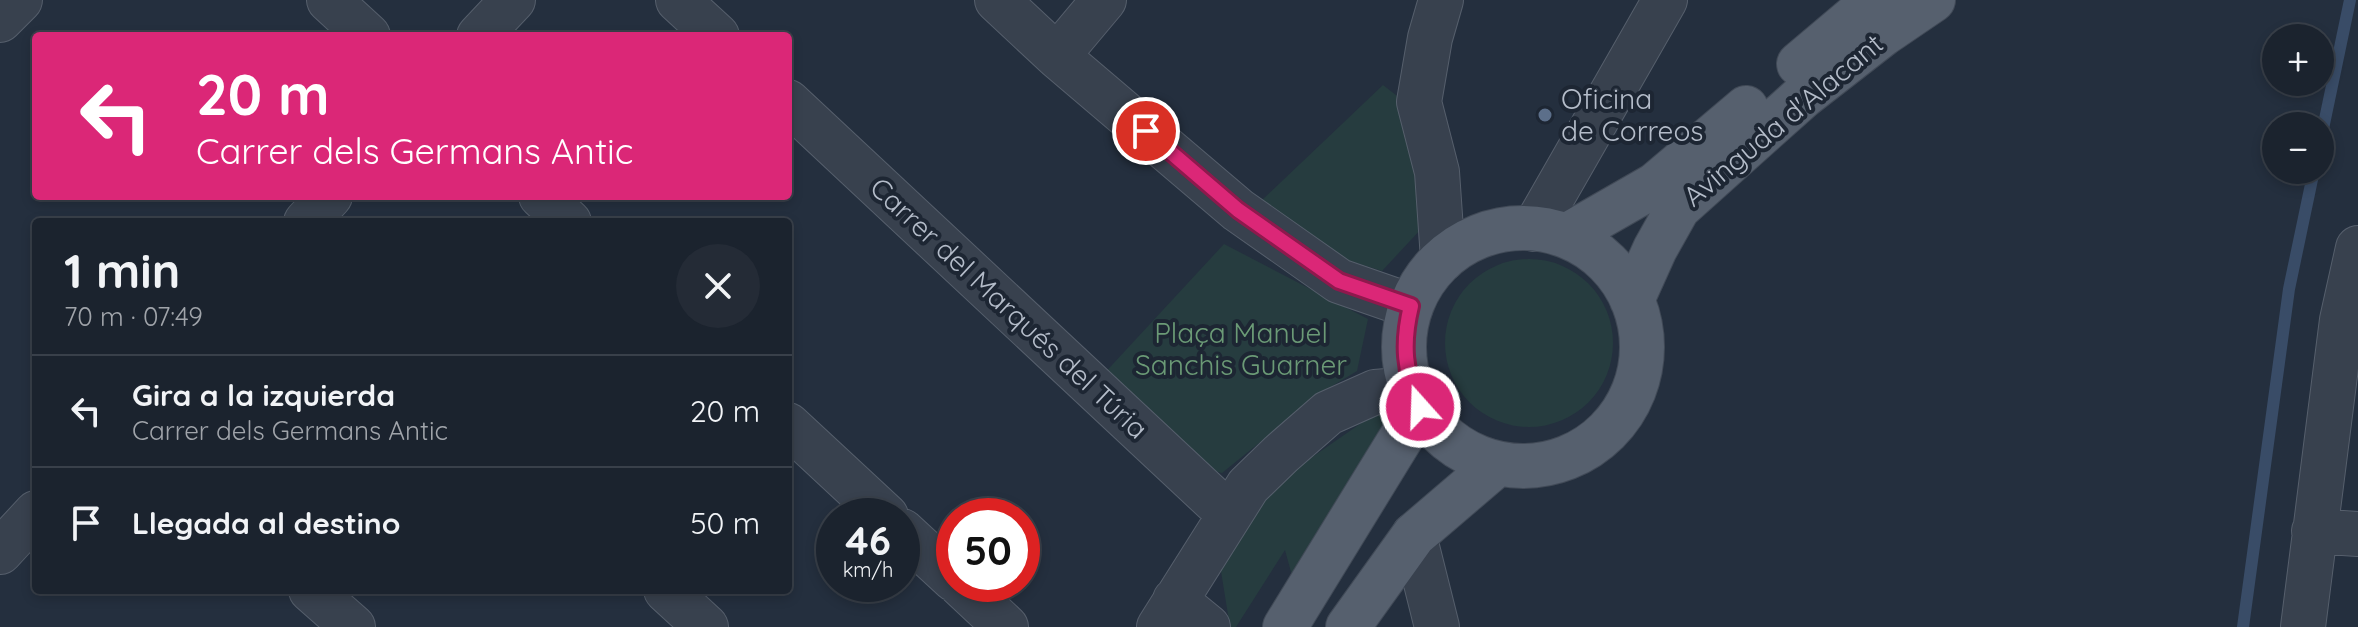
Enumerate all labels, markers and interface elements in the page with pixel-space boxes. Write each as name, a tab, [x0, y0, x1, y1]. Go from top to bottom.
map controls	[2262, 24, 2334, 184]
button: +	[2262, 24, 2334, 96]
street label: Avinguda d'Alacant	[1676, 26, 1890, 213]
text: 20 m	[196, 59, 330, 129]
icon: left	[64, 64, 168, 168]
place label: Oficina de Correos	[1561, 81, 1703, 148]
pin	[1112, 97, 1180, 165]
marker: Oficina de Correos	[1536, 106, 1554, 124]
icon: arrive	[1124, 109, 1168, 153]
button: −	[2262, 112, 2334, 184]
text: Carrer dels Germans Antic	[196, 128, 633, 173]
street label: Carrer del Marqués del Túria	[863, 170, 1156, 446]
text: 1 min	[64, 240, 180, 300]
button: close	[676, 244, 760, 328]
text: 70 m · 07:49	[64, 300, 203, 333]
park label: Plaça Manuel Sanchis Guarner	[1135, 315, 1347, 382]
position arrow	[1378, 365, 1462, 449]
text: Gira a la izquierda	[132, 376, 395, 414]
icon: left	[64, 389, 108, 433]
text: 20 m	[690, 392, 760, 430]
text: Carrer dels Germans Antic	[132, 414, 448, 447]
speed limit sign: 50	[936, 498, 1040, 602]
icon: arrive	[64, 501, 108, 545]
text: Llegada al destino	[132, 504, 400, 542]
text: 50 m	[690, 504, 760, 542]
text: 46	[845, 515, 891, 565]
text: km/h	[843, 557, 893, 582]

